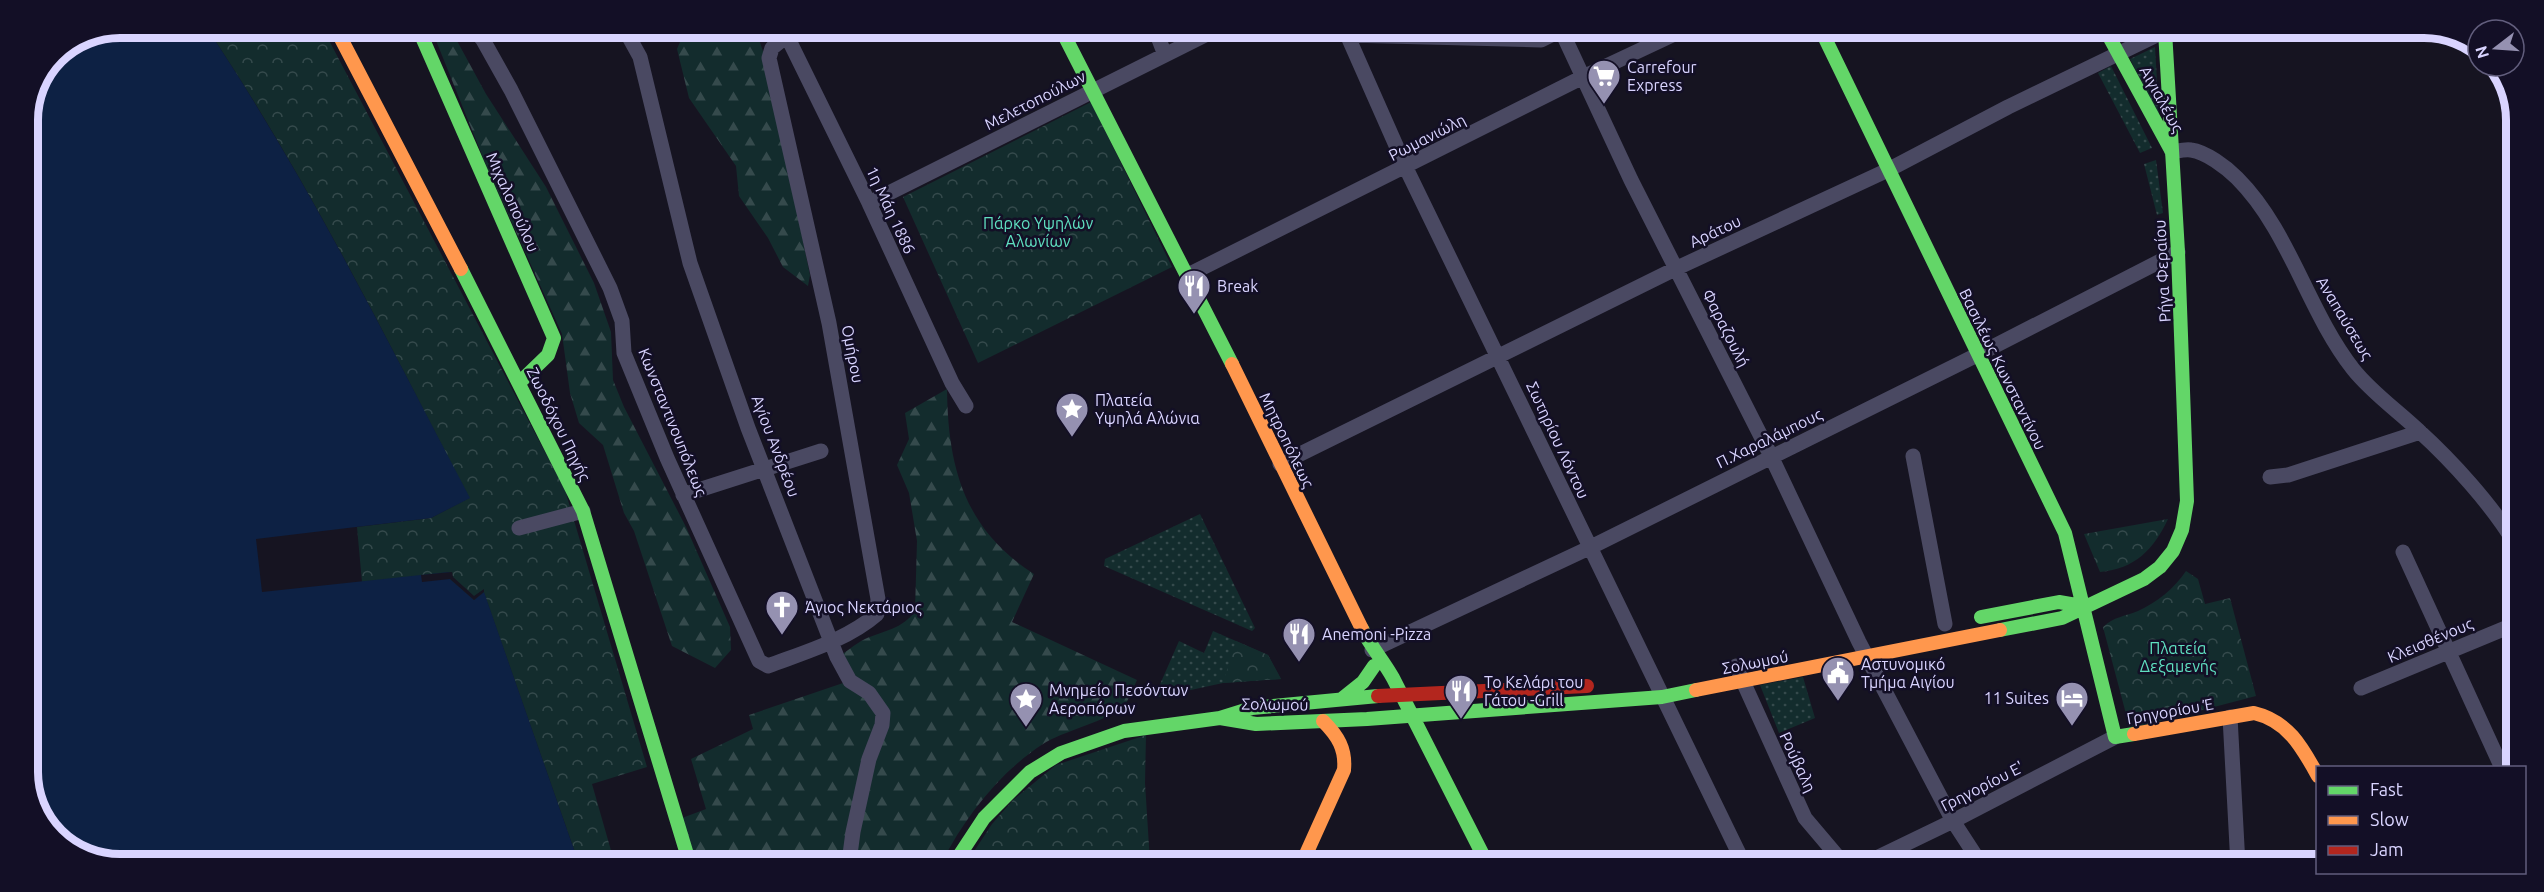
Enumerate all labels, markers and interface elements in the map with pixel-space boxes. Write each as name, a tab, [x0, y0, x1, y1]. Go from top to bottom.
north arrow	[2466, 18, 2526, 78]
text: N	[2471, 44, 2492, 61]
supermarket icon: Carrefour Express	[1586, 58, 1622, 105]
place label: Carrefour Express	[1627, 58, 1697, 94]
street label: Αιγιαλέως	[2136, 63, 2188, 136]
street label: Μελετοπούλων	[981, 67, 1089, 133]
street label: Ρωμανιώλη	[1385, 110, 1469, 164]
street label: Μιχαλοπούλου	[483, 149, 543, 255]
street label: 1η Μάη 1886	[863, 164, 919, 256]
street label: Αράτου	[1686, 211, 1744, 251]
park label: Πάρκο Υψηλών Αλωνίων	[983, 214, 1093, 250]
street label: Ρήγα Φεραίου	[2150, 219, 2174, 323]
restaurant icon: Break	[1176, 268, 1212, 315]
street label: Αναπαύσεως	[2312, 273, 2377, 363]
place label: Break	[1217, 277, 1258, 295]
street label: Φαραζουλή	[1698, 286, 1753, 370]
street label: Βασιλέως Κωνσταντίνου	[1955, 286, 2050, 453]
street label: Ομήρου	[839, 323, 867, 385]
street label: Κωνσταντινουπόλεως	[634, 345, 711, 499]
street label: Ζωοδόχου Πηγής	[523, 364, 594, 484]
street label: Σωτηρίου Λόντου	[1523, 379, 1593, 501]
street label: Μητροπόλεως	[1255, 389, 1318, 491]
place icon: Πλατεία Υψηλά Αλώνια	[1054, 391, 1090, 438]
place label: Πλατεία Υψηλά Αλώνια	[1095, 391, 1200, 427]
street label: Αγίου Ανδρέου	[748, 393, 804, 499]
street label: Π.Χαραλάμπους	[1713, 405, 1825, 472]
church icon: Άγιος Νεκτάριος	[764, 589, 800, 636]
place label: Άγιος Νεκτάριος	[805, 598, 922, 617]
street label: Κλεισθένους	[2385, 614, 2476, 667]
restaurant icon: Anemoni -Pizza	[1281, 616, 1317, 663]
place label: Anemoni -Pizza	[1322, 625, 1431, 643]
park label: Πλατεία Δεξαμενής	[2140, 639, 2216, 676]
street label: Σολωμού	[1720, 647, 1790, 677]
public building icon: Αστυνομικό Τμήμα Αιγίου	[1820, 655, 1856, 702]
place label: Αστυνομικό Τμήμα Αιγίου	[1861, 655, 1955, 691]
restaurant icon: Το Κελάρι του Γάτου -Grill	[1443, 673, 1479, 720]
place label: Το Κελάρι του Γάτου -Grill	[1484, 673, 1583, 709]
hotel icon: 11 Suites	[2054, 680, 2090, 727]
place icon: Μνημείο Πεσόντων Αεροπόρων	[1008, 681, 1044, 728]
place label: Μνημείο Πεσόντων Αεροπόρων	[1049, 681, 1189, 717]
place label: 11 Suites	[1984, 689, 2049, 707]
street label: Σολωμού	[1241, 694, 1309, 714]
street label: Γρηγορίου Έ	[2125, 695, 2215, 727]
street label: Ρούβαλη	[1776, 729, 1820, 795]
street label: Γρηγορίου Ε'	[1938, 757, 2026, 815]
legend	[2316, 766, 2526, 874]
text: Fast	[2370, 779, 2403, 799]
text: Slow	[2370, 809, 2409, 829]
text: Jam	[2370, 839, 2404, 859]

